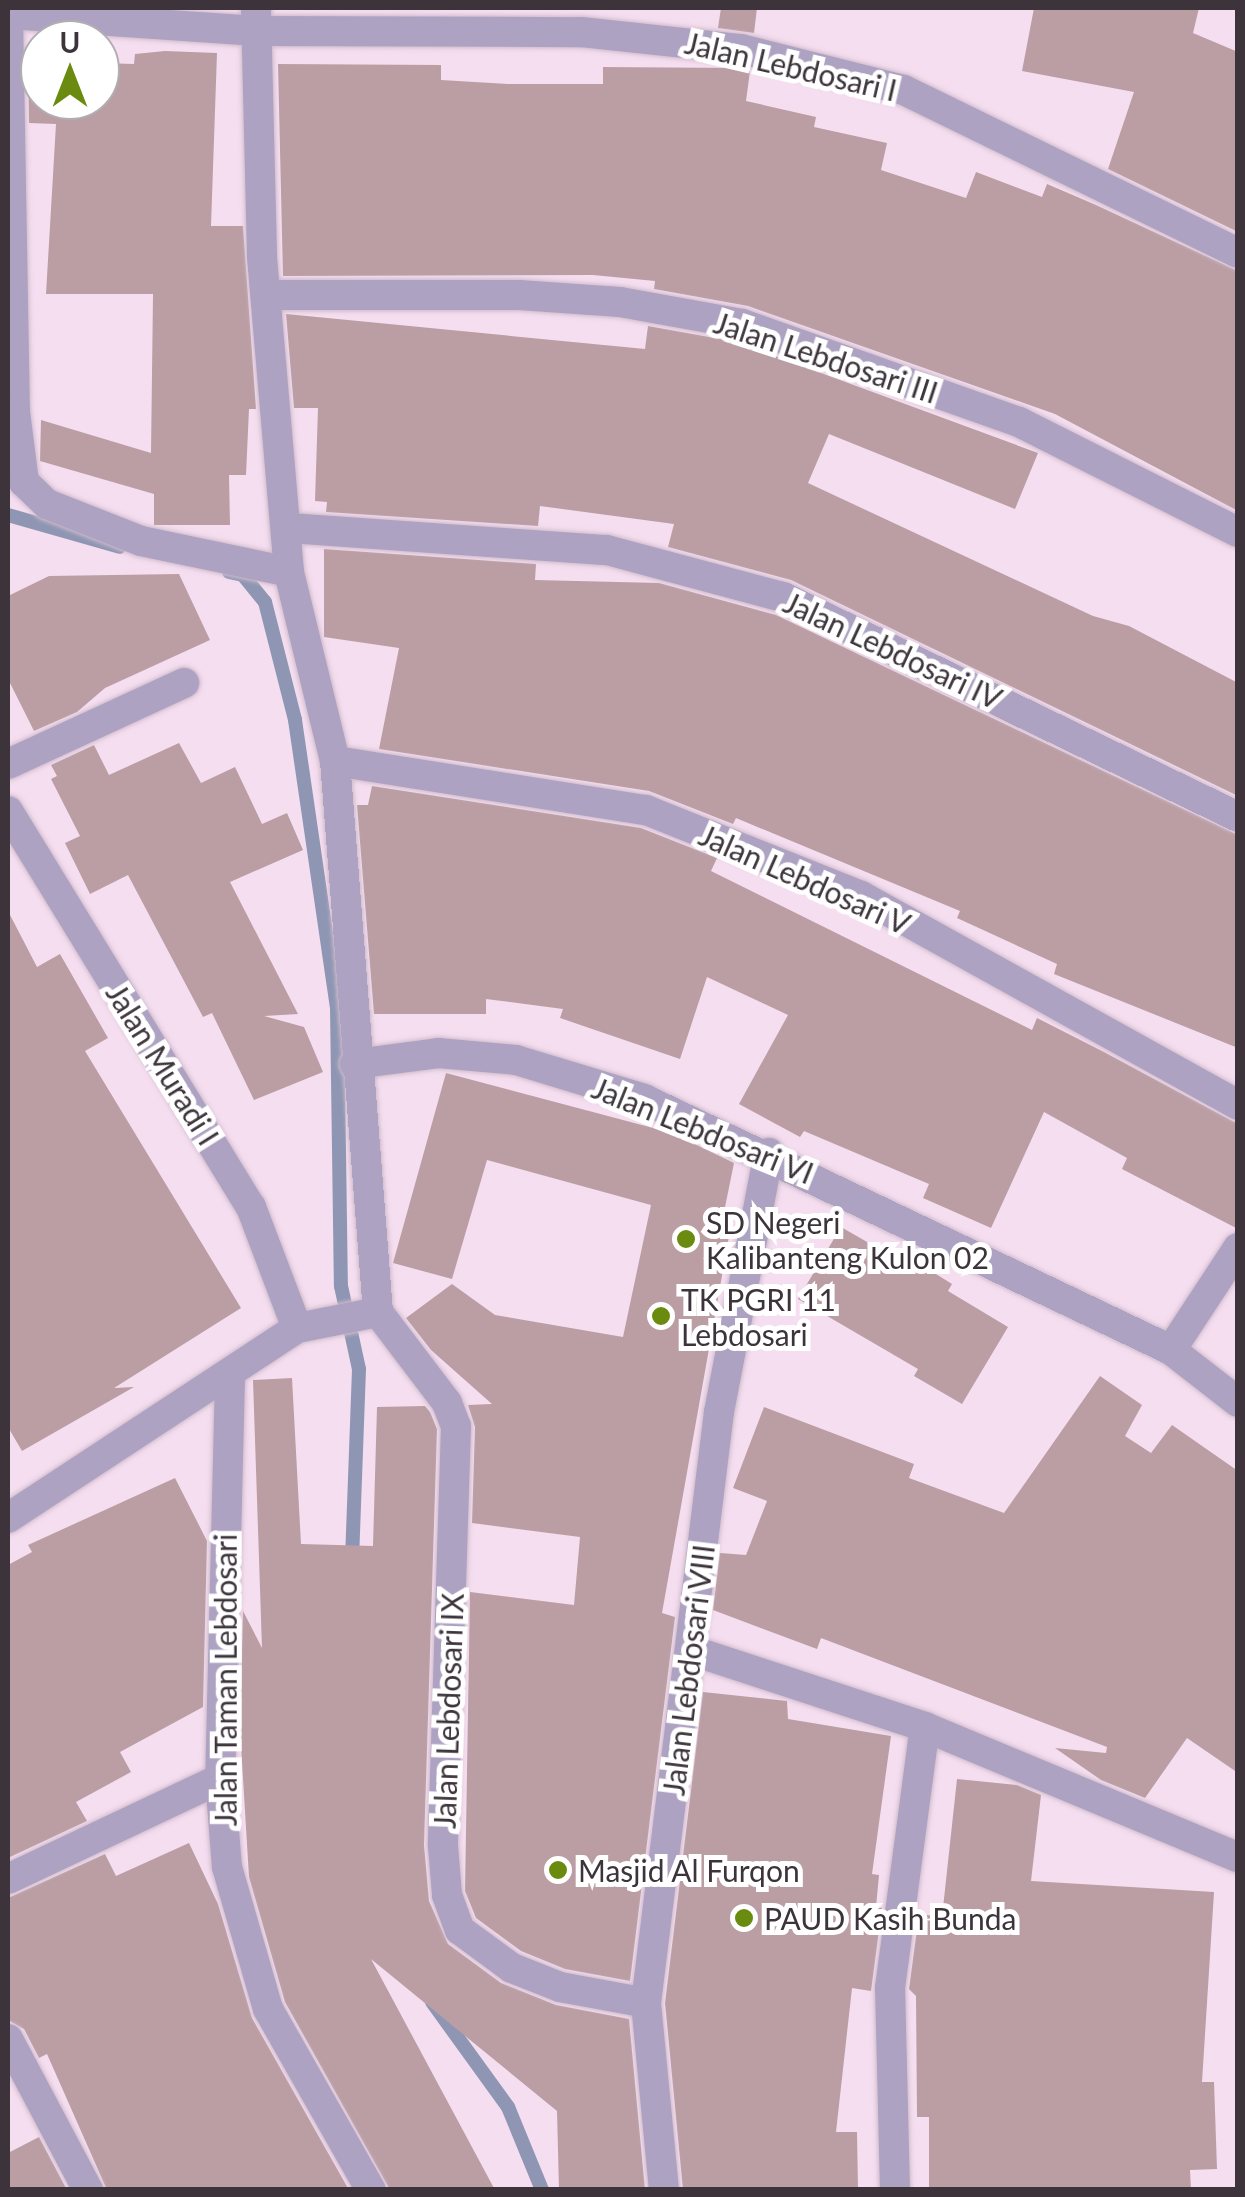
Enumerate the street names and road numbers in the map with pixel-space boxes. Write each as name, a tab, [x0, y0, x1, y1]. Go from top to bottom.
street label: Jalan Lebdosari I	[682, 24, 900, 108]
street label: Jalan Lebdosari III	[710, 304, 942, 410]
street label: Jalan Lebdosari IV	[778, 584, 1008, 716]
street label: Jalan Lebdosari V	[693, 816, 917, 942]
street label: Jalan Muradi I	[99, 977, 227, 1151]
street label: Jalan Lebdosari VI	[587, 1069, 819, 1191]
street label: Jalan Taman Lebdosari	[207, 1533, 243, 1827]
street label: Jalan Lebdosari VIII	[655, 1542, 721, 1798]
street label: Jalan Lebdosari IX	[426, 1593, 470, 1829]

